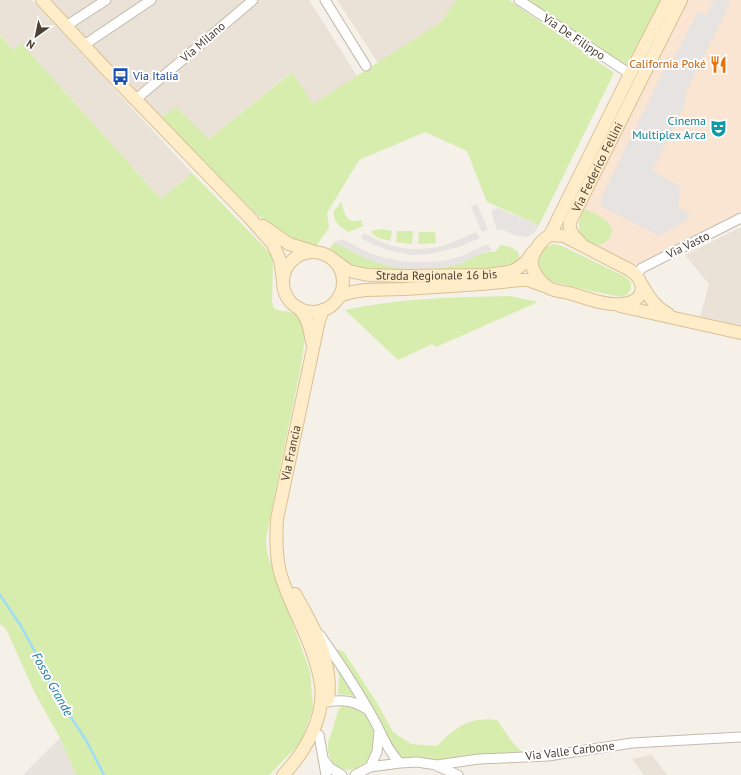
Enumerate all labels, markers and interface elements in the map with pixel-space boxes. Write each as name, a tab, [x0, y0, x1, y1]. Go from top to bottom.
street label: Via De Filippo	[539, 10, 608, 63]
north arrow	[16, 16, 56, 56]
street label: Via Milano	[176, 18, 228, 66]
text: N	[24, 37, 37, 52]
restaurant icon: California Poké	[709, 54, 729, 74]
place label: California Poké	[629, 56, 706, 71]
bus stop icon: Via Italia	[110, 66, 130, 86]
place label: Via Italia	[132, 68, 178, 83]
place label: Cinema Multiplex Arca	[632, 113, 706, 142]
theatre icon: Cinema Multiplex Arca	[709, 118, 729, 138]
street label: Via Federico Fellini	[568, 119, 626, 215]
street label: Via Vasto	[663, 228, 712, 262]
street label: Strada Regionale 16 bis	[376, 266, 498, 283]
street label: Via Francia	[277, 424, 304, 483]
water label: Fosso Grande	[28, 649, 77, 719]
street label: Via Valle Carbone	[524, 738, 615, 764]

